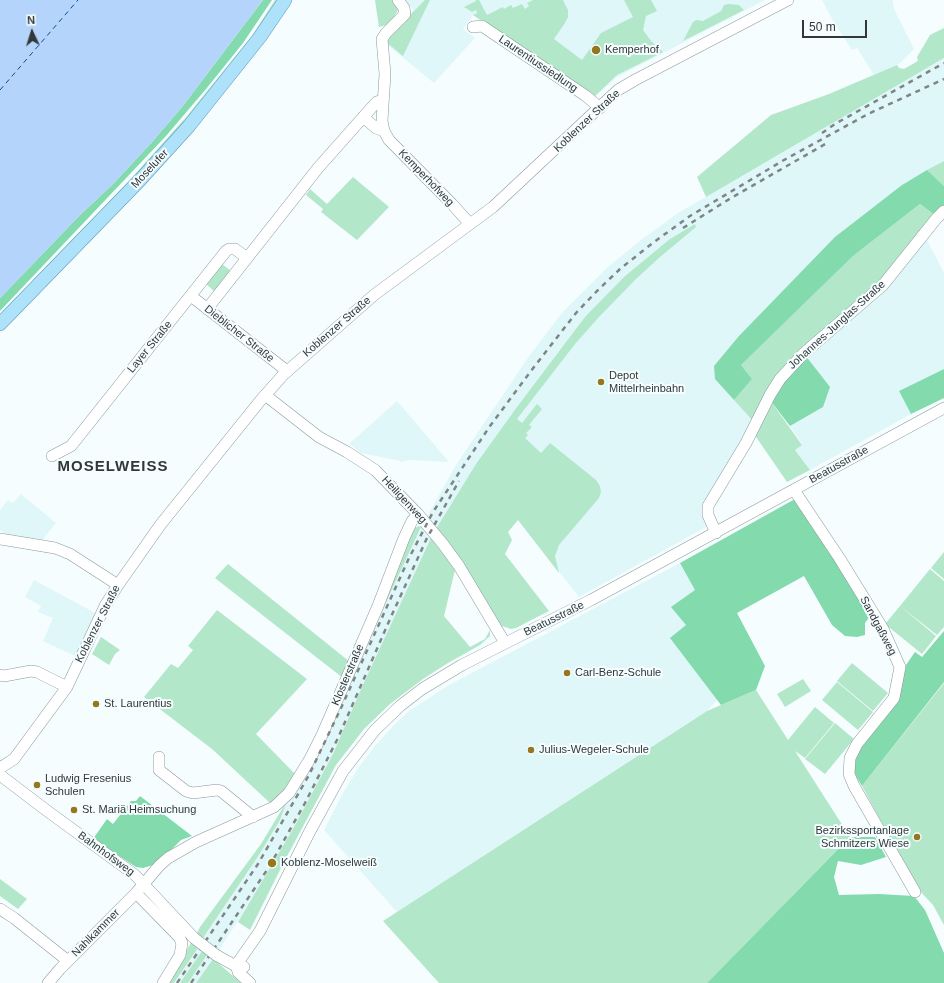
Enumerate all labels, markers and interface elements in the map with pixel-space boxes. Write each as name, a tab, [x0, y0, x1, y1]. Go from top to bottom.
north arrow	[12, 12, 52, 52]
scale bar	[804, 12, 869, 38]
text: N	[27, 14, 36, 26]
text: 50 m	[809, 20, 836, 34]
street label: Laurentiussiedlung	[496, 33, 580, 95]
place label: Kemperhof	[605, 43, 659, 57]
marker: Kemperhof	[590, 44, 602, 56]
street label: Koblenzer Straße	[551, 87, 623, 155]
street label: Moselufer	[129, 147, 171, 191]
street label: Kemperhofweg	[396, 147, 456, 209]
street label: Johannes-Junglas-Straße	[786, 278, 888, 372]
street label: Koblenzer Straße	[300, 294, 374, 360]
street label: Dieblicher Straße	[201, 303, 277, 365]
street label: Layer Straße	[125, 318, 175, 376]
place label: Depot Mittelrheinbahn	[609, 369, 684, 395]
marker: Depot Mittelrheinbahn	[596, 377, 606, 387]
street label: Beatusstraße	[807, 443, 871, 487]
district label: MOSELWEISS	[58, 458, 168, 476]
street label: Heiligenweg	[379, 474, 429, 526]
street label: Koblenzer Straße	[73, 583, 123, 665]
street label: Sandgaßweg	[857, 594, 899, 658]
street label: Beatusstraße	[522, 599, 586, 639]
street label: Klosterstraße	[329, 642, 367, 708]
place label: Carl-Benz-Schule	[575, 666, 661, 680]
marker: Carl-Benz-Schule	[562, 668, 572, 678]
place label: St. Laurentius	[104, 697, 172, 711]
marker: St. Laurentius	[91, 699, 101, 709]
place label: Julius-Wegeler-Schule	[539, 743, 649, 757]
marker: Julius-Wegeler-Schule	[526, 745, 536, 755]
place label: Ludwig Fresenius Schulen	[45, 772, 131, 798]
marker: Ludwig Fresenius Schulen	[32, 780, 42, 790]
place label: St. Mariä Heimsuchung	[82, 803, 196, 817]
marker: St. Mariä Heimsuchung	[69, 805, 79, 815]
place label: Bezirkssportanlage Schmitzers Wiese	[815, 824, 909, 850]
street label: Bahnhofsweg	[75, 829, 137, 879]
marker: Bezirkssportanlage Schmitzers Wiese	[912, 832, 922, 842]
place label: Koblenz-Moselweiß	[281, 856, 377, 870]
marker: Koblenz-Moselweiß	[266, 857, 278, 869]
street label: Nahlkammer	[69, 906, 123, 960]

